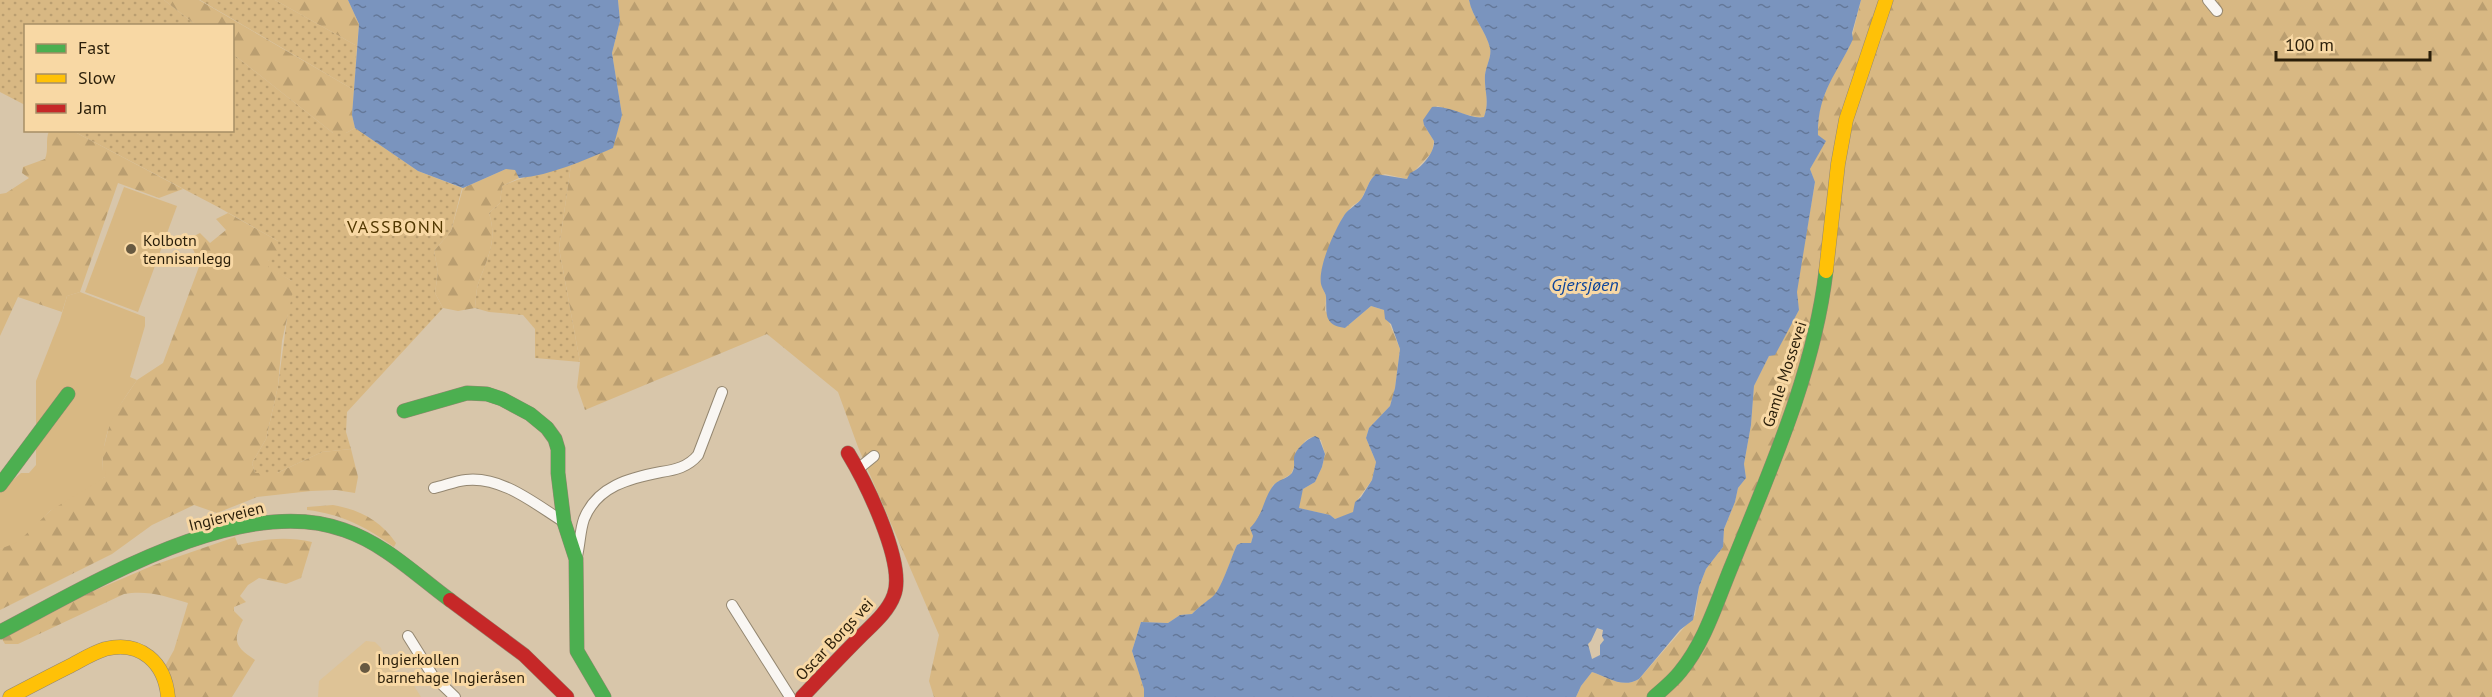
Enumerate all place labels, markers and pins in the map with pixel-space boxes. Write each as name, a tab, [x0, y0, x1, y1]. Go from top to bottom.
place label: Kolbotn tennisanlegg	[143, 230, 231, 268]
marker: Kolbotn tennisanlegg	[124, 242, 138, 256]
place label: Ingierkollen barnehage Ingieråsen	[377, 649, 525, 687]
marker: Ingierkollen barnehage Ingieråsen	[358, 661, 372, 675]

